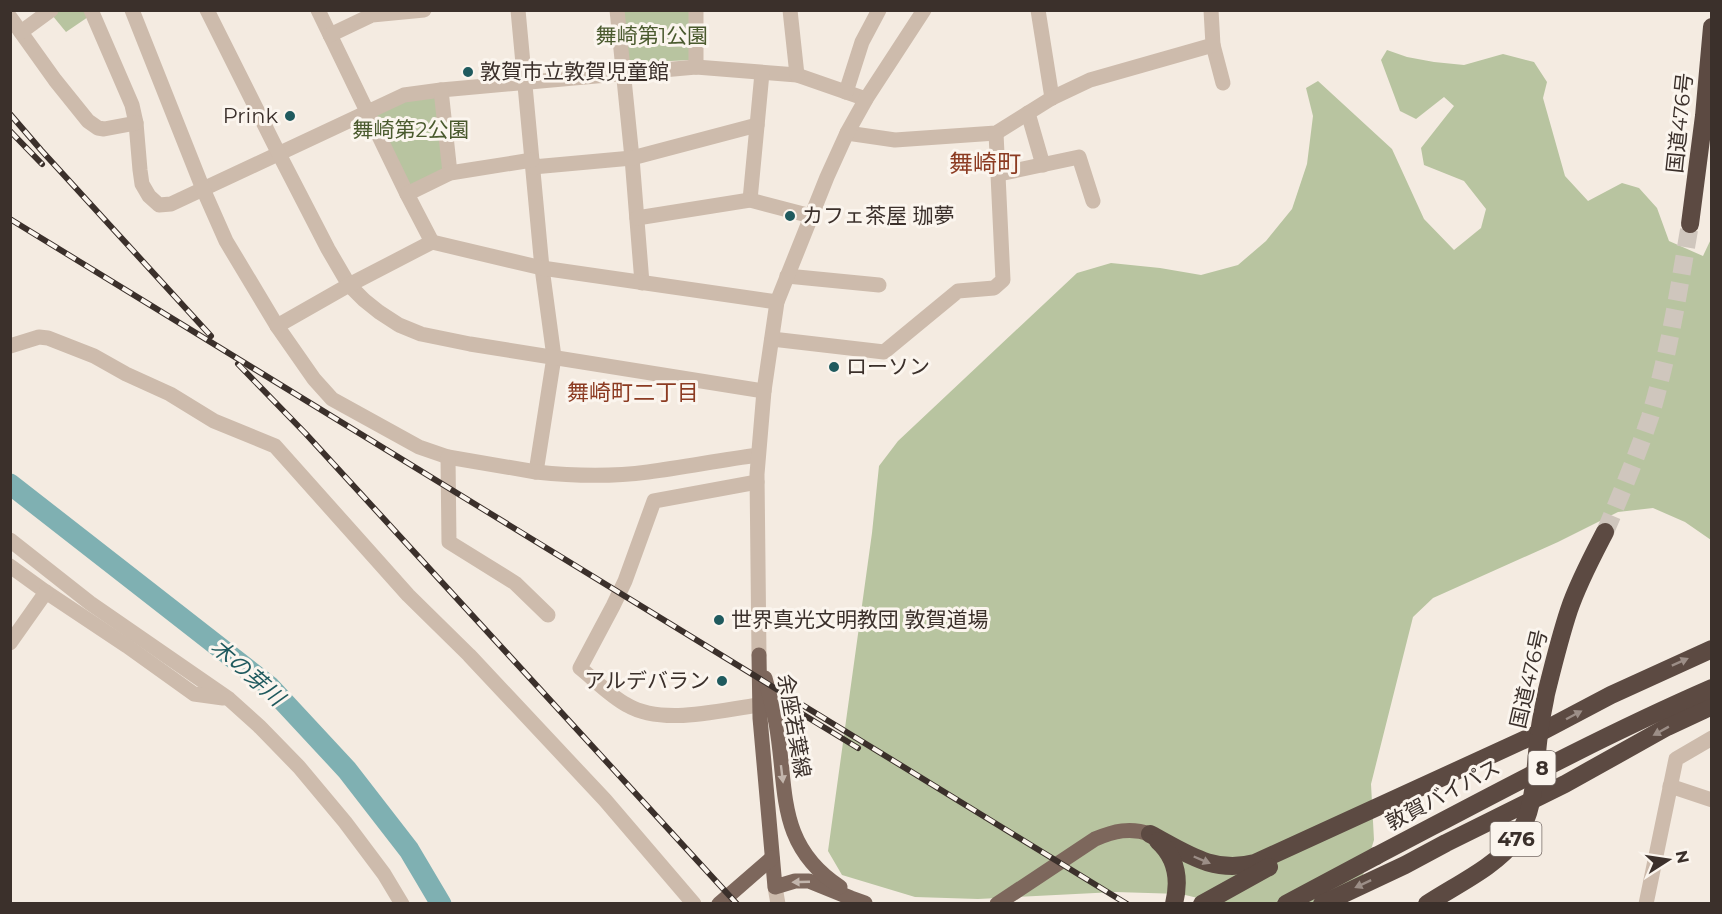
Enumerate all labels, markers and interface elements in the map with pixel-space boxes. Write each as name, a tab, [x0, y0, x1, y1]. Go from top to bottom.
park label: 舞崎第1公園	[596, 23, 708, 48]
place label: 敦賀市立敦賀児童館	[480, 59, 669, 84]
marker: 敦賀市立敦賀児童館	[461, 65, 475, 79]
street label: 国道476号	[1662, 72, 1697, 174]
place label: Prink	[223, 103, 278, 128]
marker: Prink	[283, 109, 297, 123]
park label: 舞崎第2公園	[353, 117, 469, 142]
district label: 舞崎町	[949, 149, 1021, 178]
place label: カフェ茶屋 珈夢	[802, 203, 955, 228]
marker: カフェ茶屋 珈夢	[783, 209, 797, 223]
place label: ローソン	[846, 354, 930, 379]
marker: ローソン	[827, 360, 841, 374]
district label: 舞崎町二丁目	[567, 379, 699, 406]
place label: 世界真光文明教団 敦賀道場	[731, 607, 989, 632]
marker: 世界真光文明教団 敦賀道場	[712, 613, 726, 627]
street label: 国道476号	[1505, 627, 1552, 731]
water label: 木の芽川	[206, 633, 291, 713]
one-way arrow	[1672, 657, 1690, 667]
place label: アルデバラン	[584, 668, 710, 693]
street label: 余座若葉線	[773, 672, 816, 780]
marker: アルデバラン	[715, 674, 729, 688]
one-way arrow	[1565, 710, 1582, 720]
one-way arrow	[1653, 726, 1670, 736]
road number: 8	[1528, 751, 1556, 785]
street label: 敦賀バイパス	[1381, 754, 1504, 835]
one-way arrow	[777, 764, 787, 783]
road number: 476	[1490, 822, 1541, 856]
north arrow	[1638, 830, 1698, 890]
text: N	[1672, 849, 1693, 865]
one-way arrow	[1193, 856, 1211, 865]
one-way arrow	[791, 878, 810, 887]
one-way arrow	[1355, 880, 1372, 889]

